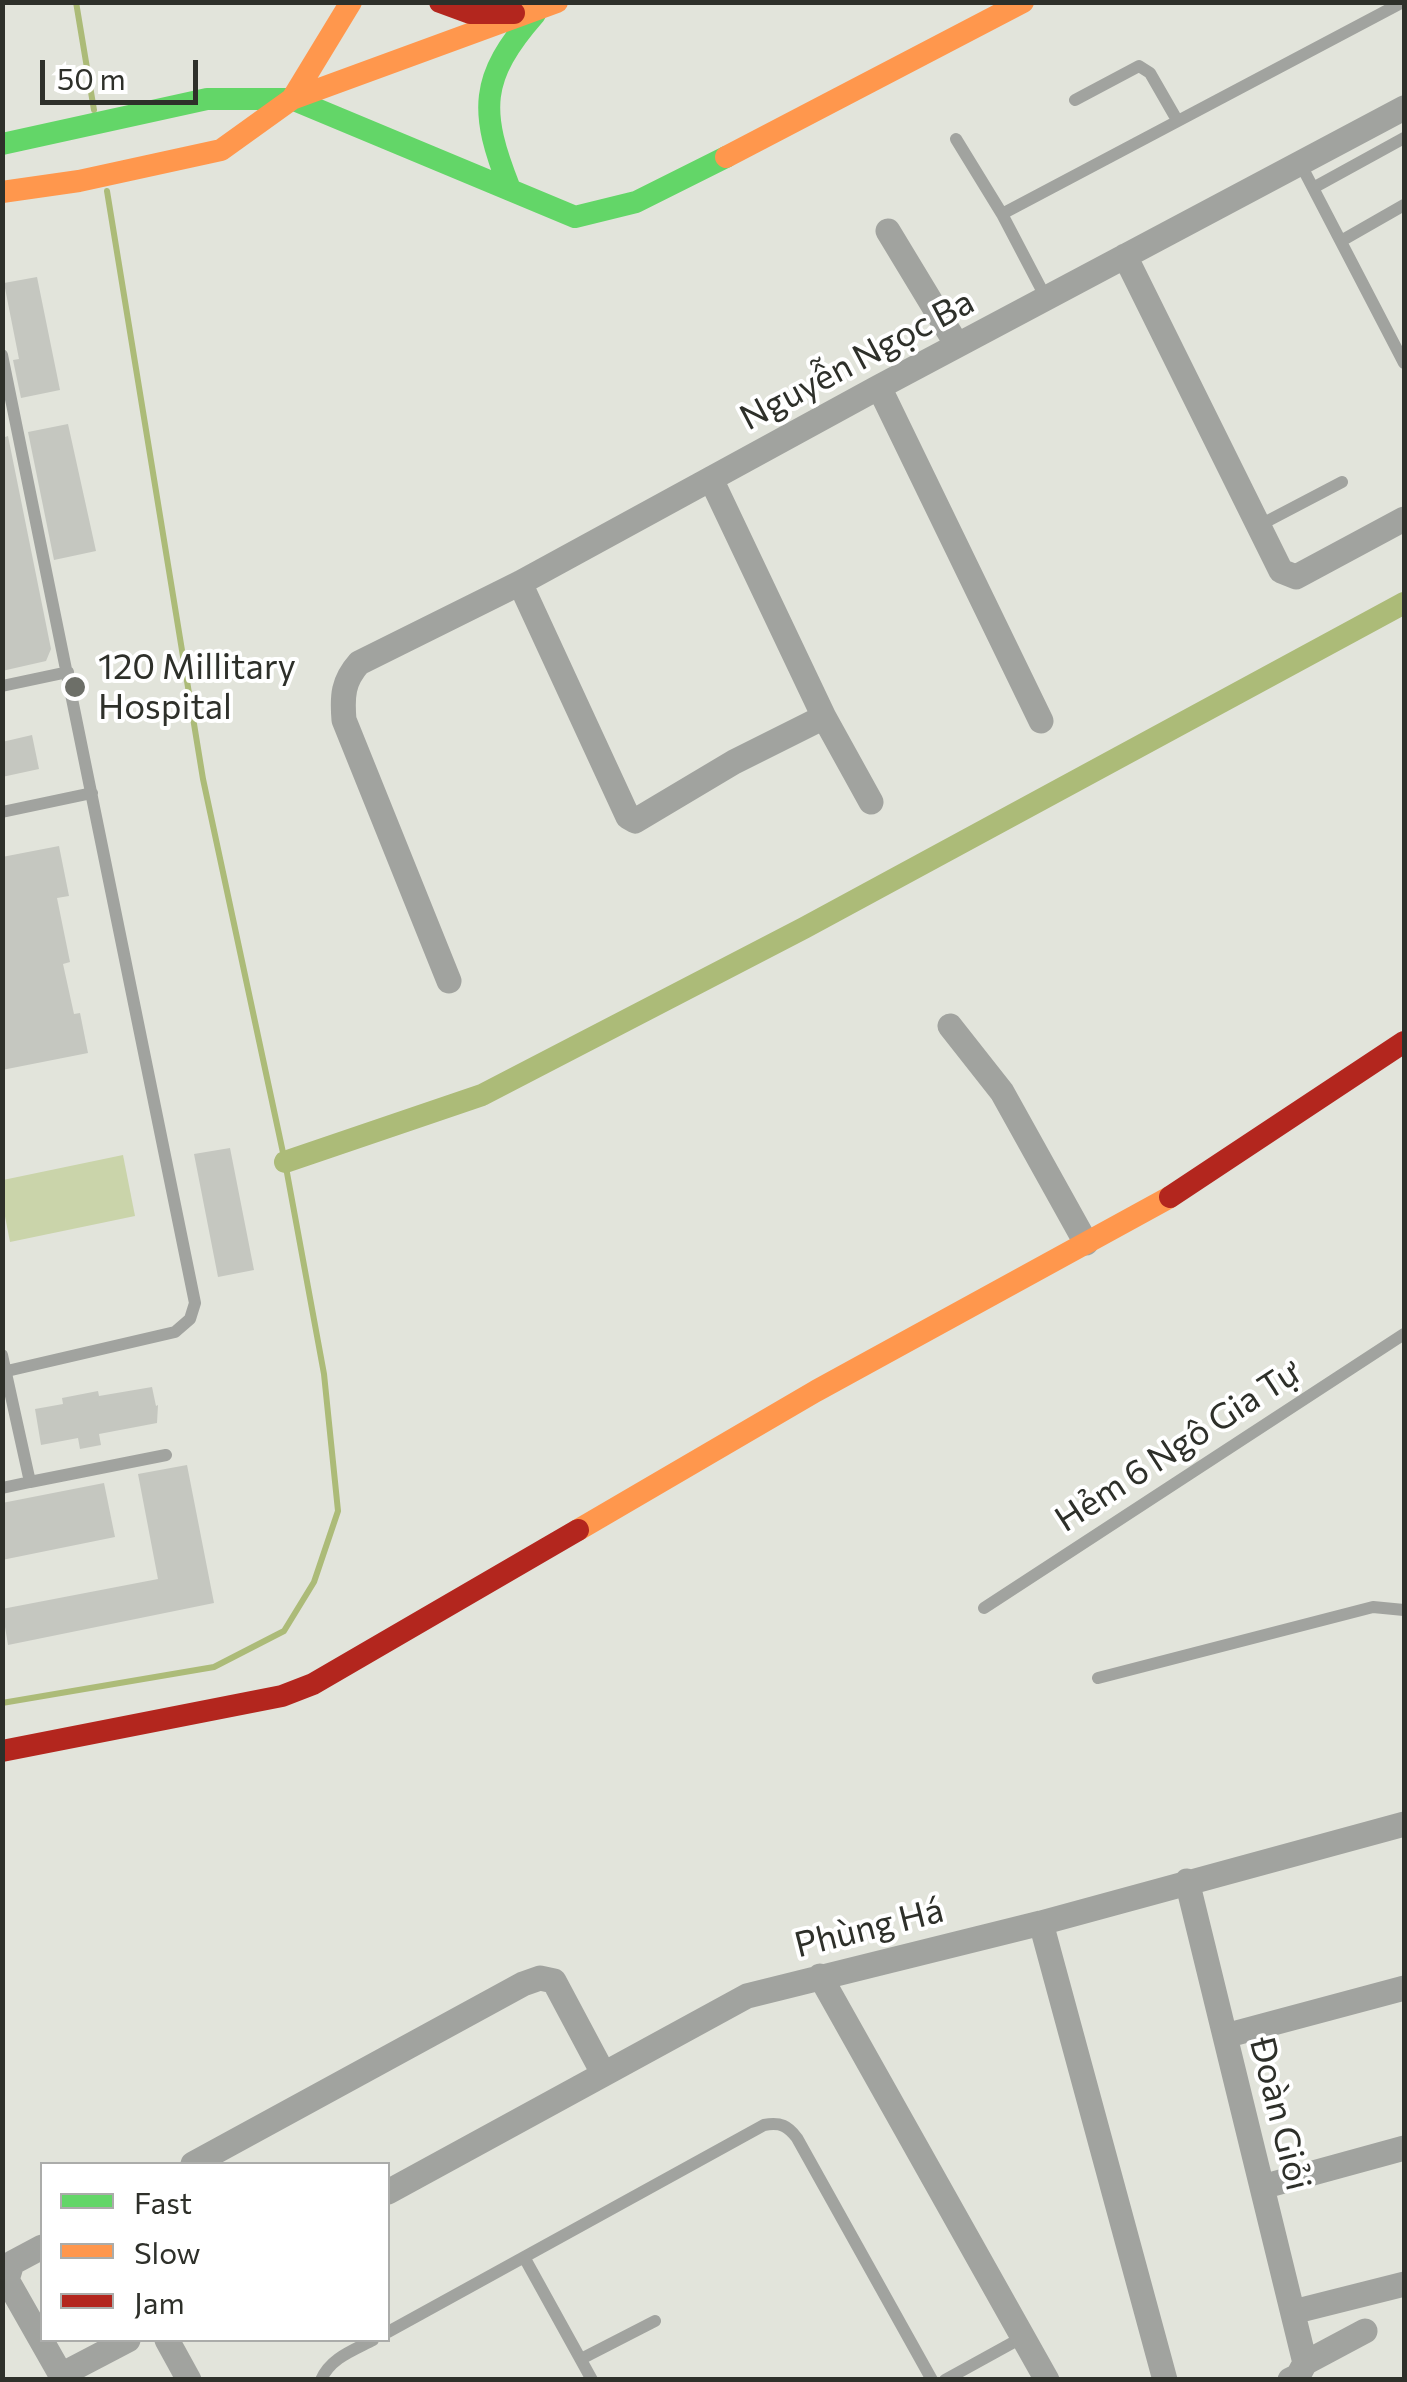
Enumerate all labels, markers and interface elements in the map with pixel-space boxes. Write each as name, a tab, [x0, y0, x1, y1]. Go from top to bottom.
scale bar	[45, 40, 202, 102]
text: 50 m	[57, 59, 126, 96]
street label: Nguyễn Ngọc Ba	[733, 281, 981, 439]
place label: 120 Millitary Hospital	[98, 646, 296, 728]
marker: 120 Millitary Hospital	[62, 674, 88, 700]
street label: Hẻm 6 Ngô Gia Tự	[1047, 1351, 1309, 1541]
street label: Phùng Há	[790, 1889, 948, 1967]
street label: Đoàn Giỏi	[1241, 2033, 1319, 2195]
legend	[40, 2162, 390, 2342]
text: Fast	[134, 2183, 192, 2220]
text: Slow	[134, 2233, 201, 2270]
text: Jam	[134, 2283, 185, 2320]

